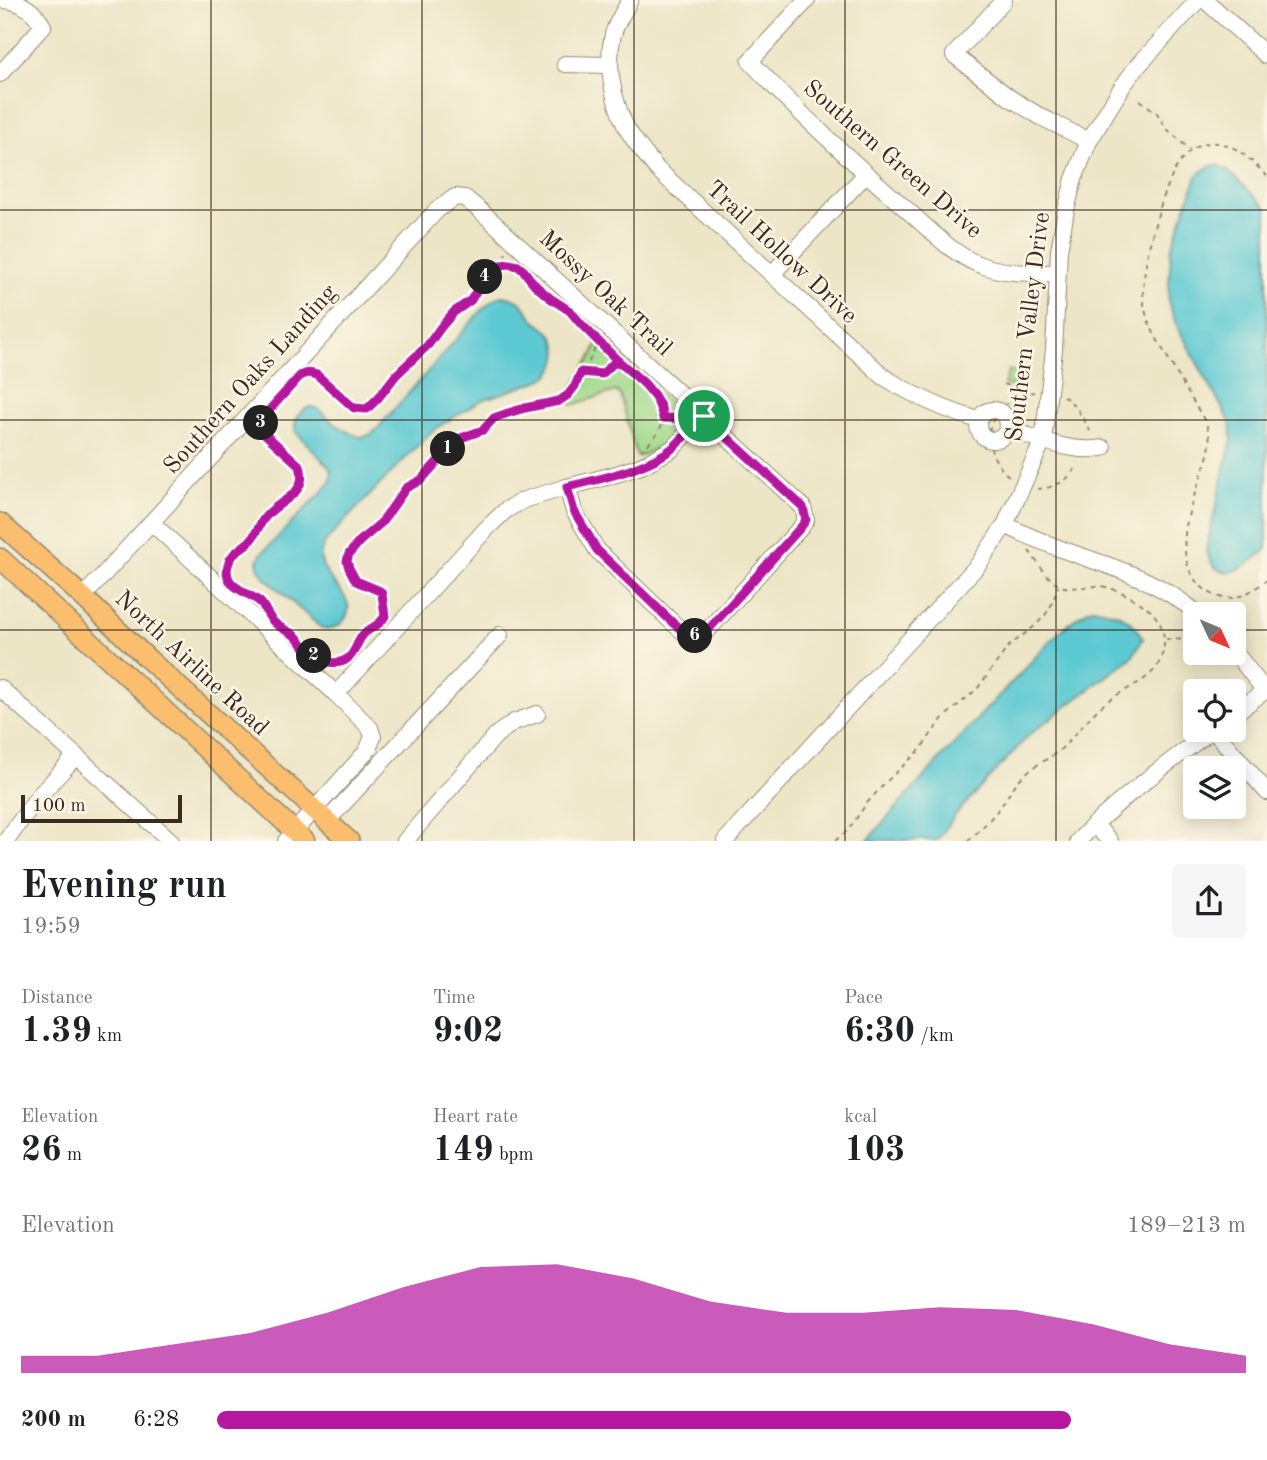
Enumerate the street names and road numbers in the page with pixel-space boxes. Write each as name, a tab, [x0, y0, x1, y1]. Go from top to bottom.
street label: Southern Green Drive	[798, 76, 986, 244]
street label: Trail Hollow Drive	[701, 177, 861, 329]
street label: Southern Valley Drive	[1003, 211, 1055, 443]
street label: Mossy Oak Trail	[534, 227, 676, 361]
street label: Southern Oaks Landing	[160, 281, 342, 479]
street label: North Airline Road	[110, 587, 272, 741]

